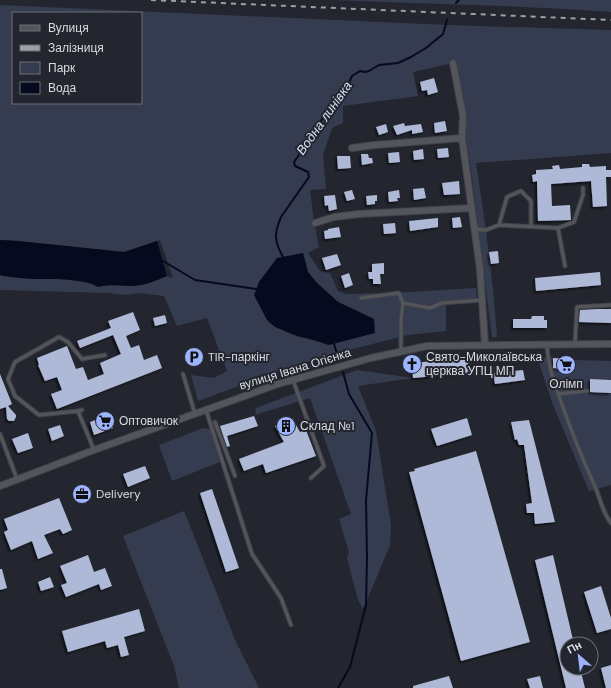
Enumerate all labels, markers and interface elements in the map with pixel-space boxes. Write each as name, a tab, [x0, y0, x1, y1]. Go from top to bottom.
legend	[12, 12, 142, 104]
text: Вулиця	[48, 20, 89, 36]
text: Залізниця	[48, 40, 104, 56]
text: Парк	[48, 60, 76, 76]
water label: Водна линівка	[292, 78, 356, 158]
text: Вода	[48, 80, 76, 96]
street label: вулиця Івана Огієнка	[237, 344, 353, 394]
parking icon: TIR-паркінг	[183, 346, 205, 368]
place label: TIR-паркінг	[208, 349, 271, 365]
place label: Свято-Миколаївська церква УПЦ МП	[426, 349, 542, 379]
church icon: Свято-Миколаївська церква УПЦ МП	[401, 353, 423, 375]
supermarket icon: Олімп	[555, 354, 577, 376]
place label: Олімп	[549, 376, 583, 392]
supermarket icon: Оптовичок	[94, 410, 116, 432]
place label: Оптовичок	[119, 413, 179, 429]
building icon: Склад №1	[275, 415, 297, 437]
place label: Склад №1	[300, 418, 355, 434]
office icon: Delivery	[71, 483, 93, 505]
place label: Delivery	[96, 486, 141, 502]
north arrow	[559, 636, 599, 676]
text: Пн	[565, 638, 584, 657]

